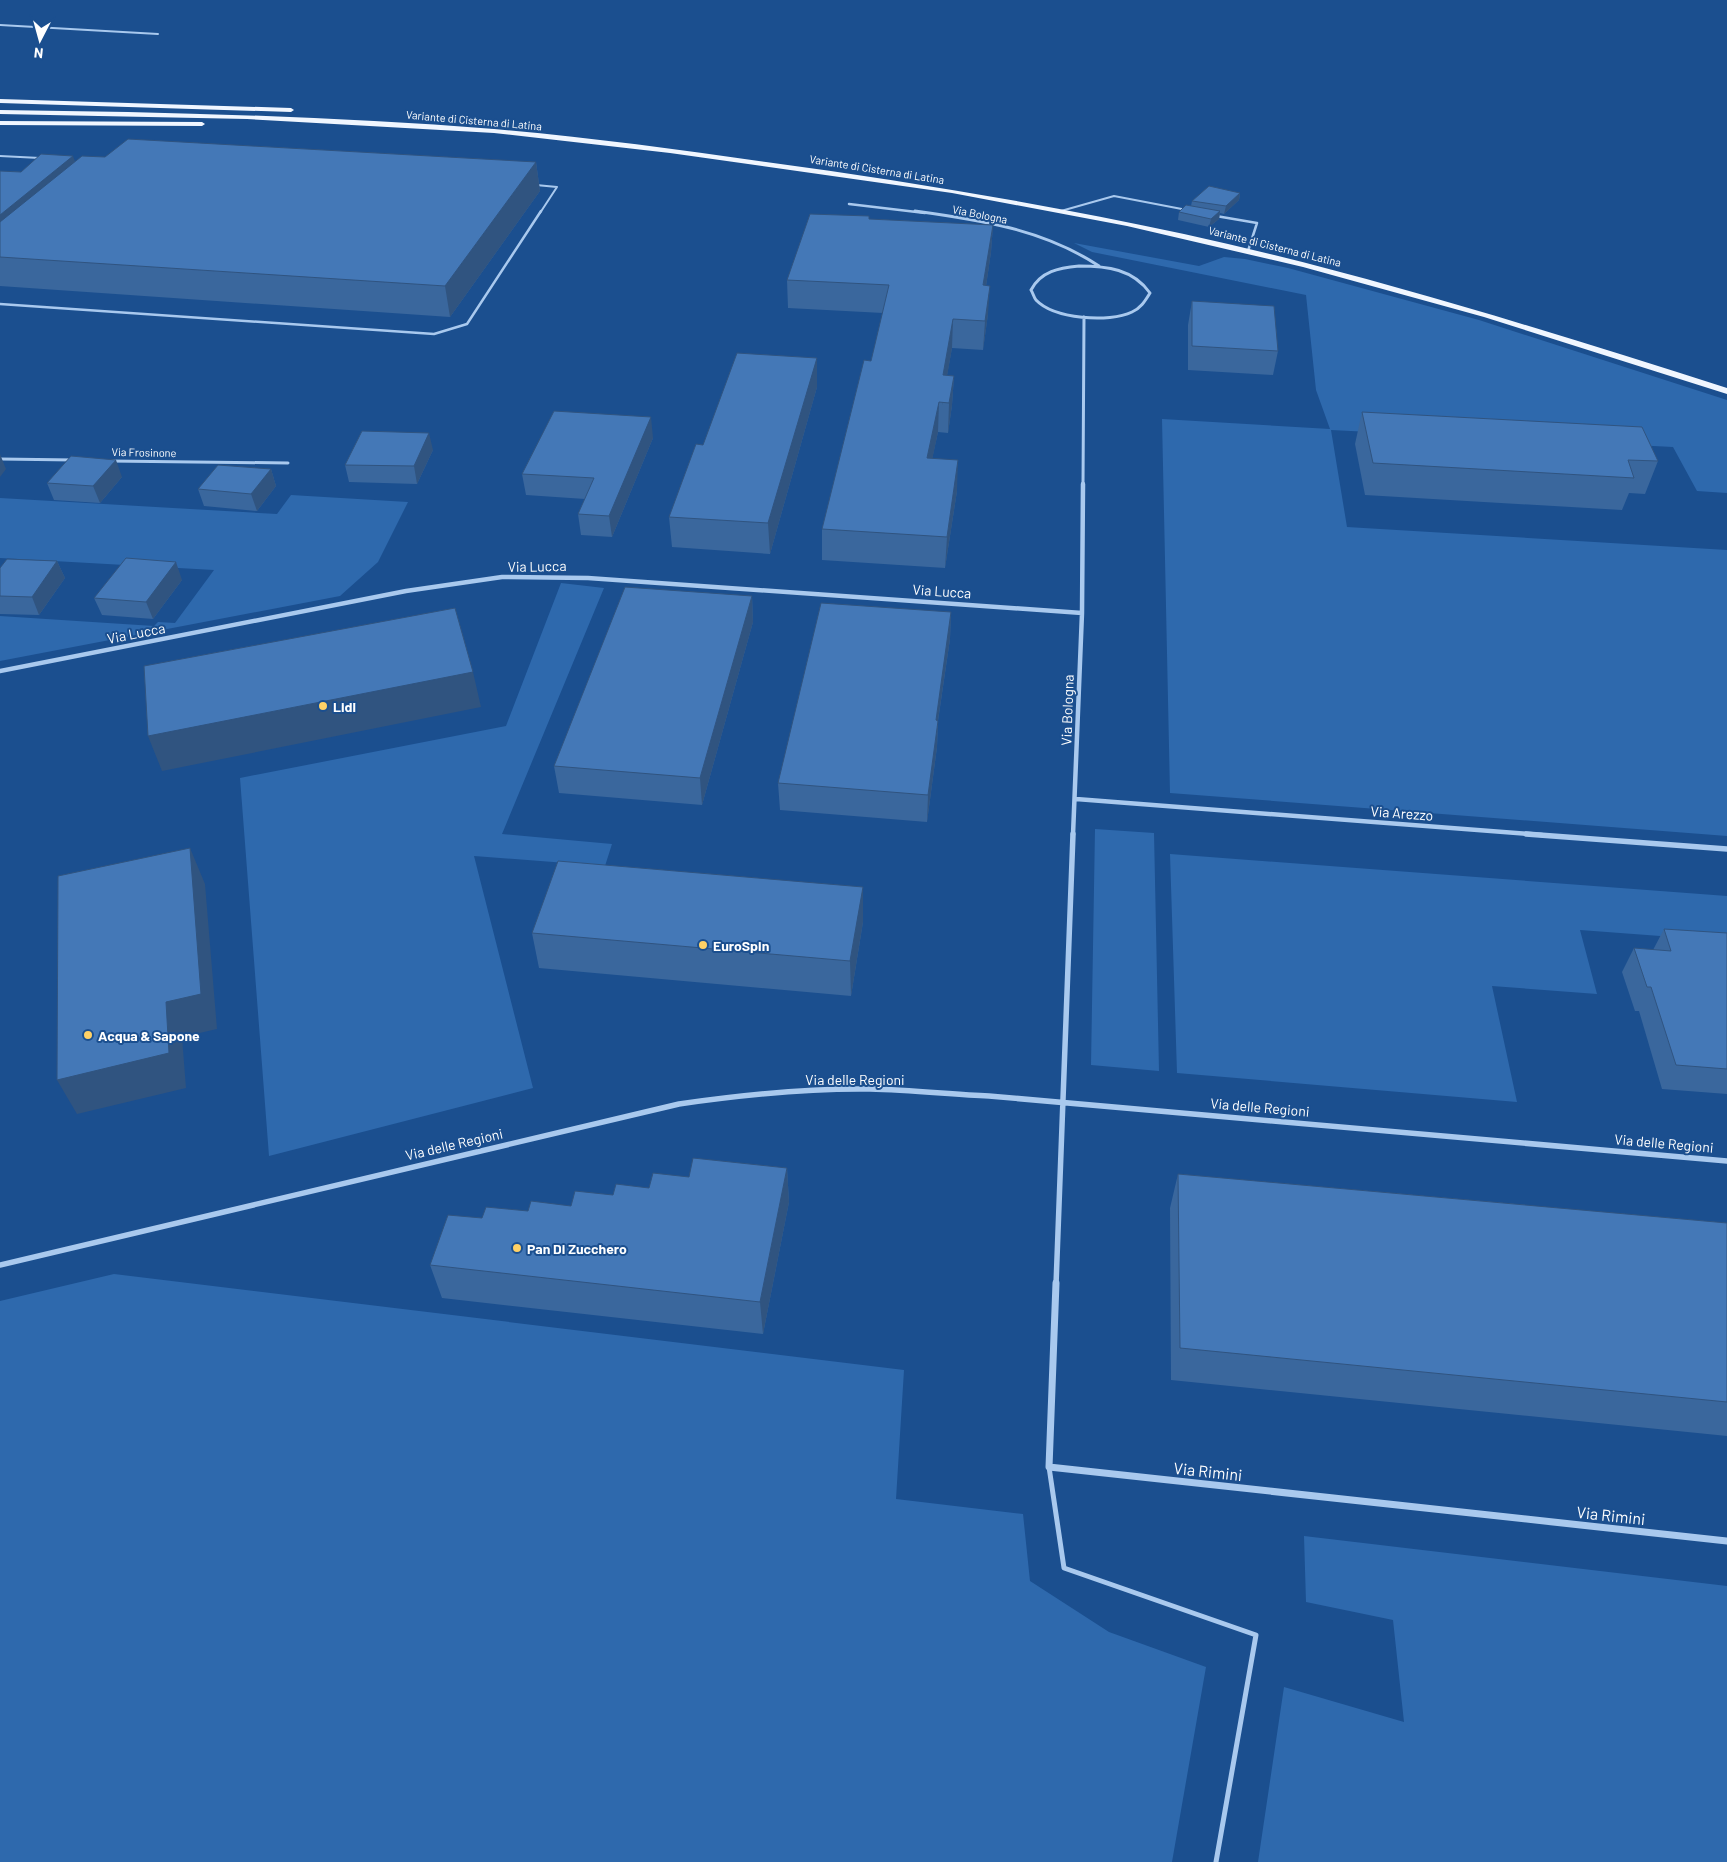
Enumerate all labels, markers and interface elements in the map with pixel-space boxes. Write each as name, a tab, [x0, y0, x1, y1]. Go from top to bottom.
north arrow	[15, 15, 65, 65]
text: N	[33, 44, 44, 62]
street label: Variante di Cisterna di Latina	[406, 108, 542, 132]
street label: Variante di Cisterna di Latina	[809, 152, 945, 186]
street label: Via Bologna	[951, 202, 1009, 226]
street label: Variante di Cisterna di Latina	[1207, 223, 1343, 269]
street label: Via Frosinone	[111, 445, 177, 459]
street label: Via Lucca	[507, 557, 567, 575]
street label: Via Lucca	[912, 580, 972, 602]
street label: Via Lucca	[105, 619, 167, 647]
street label: Via Bologna	[1057, 674, 1077, 746]
place label: Lidl	[333, 698, 356, 715]
marker: Lidl	[317, 700, 329, 712]
street label: Via Arezzo	[1370, 802, 1434, 824]
place label: EuroSpin	[713, 937, 769, 954]
marker: EuroSpin	[697, 939, 709, 951]
place label: Acqua & Sapone	[98, 1027, 200, 1044]
marker: Acqua & Sapone	[82, 1029, 94, 1041]
street label: Via delle Regioni	[805, 1071, 905, 1088]
street label: Via delle Regioni	[1210, 1094, 1310, 1120]
street label: Via delle Regioni	[404, 1125, 504, 1163]
street label: Via delle Regioni	[1614, 1130, 1714, 1156]
place label: Pan Di Zucchero	[527, 1240, 627, 1257]
marker: Pan Di Zucchero	[511, 1242, 523, 1254]
street label: Via Rimini	[1173, 1458, 1243, 1484]
street label: Via Rimini	[1576, 1502, 1646, 1528]

